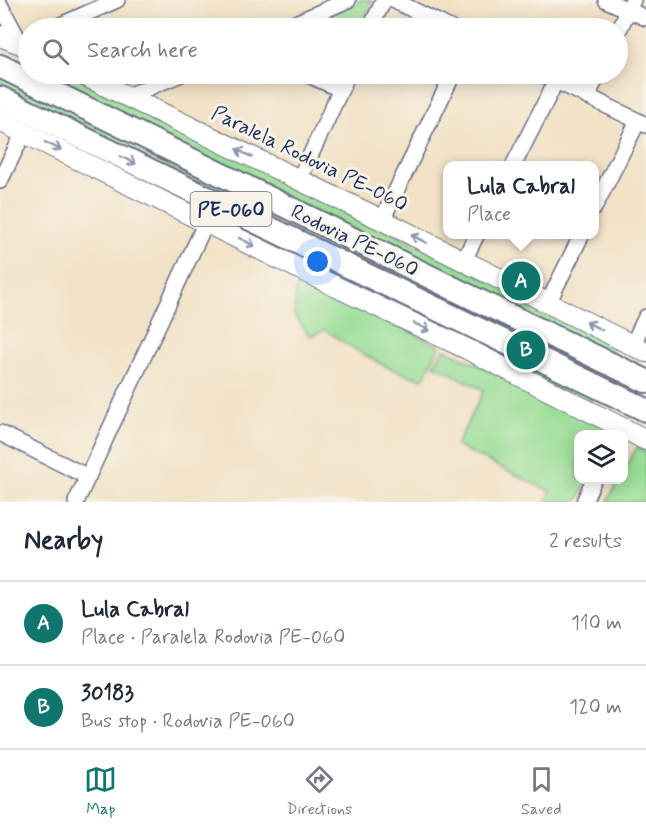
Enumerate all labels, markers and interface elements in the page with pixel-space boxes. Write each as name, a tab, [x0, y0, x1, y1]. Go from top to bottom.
search box	[18, 18, 628, 84]
icon: search	[39, 35, 72, 68]
text: Search here	[87, 37, 198, 65]
street label: Paralela Rodovia PE-060	[207, 99, 413, 217]
one-way arrow	[43, 141, 61, 153]
one-way arrow	[236, 146, 254, 158]
one-way arrow	[119, 155, 137, 167]
popup	[443, 161, 599, 239]
text: Lula Cabral	[467, 173, 575, 201]
road number: PE-060	[190, 192, 272, 226]
street label: Rodovia PE-060	[286, 198, 423, 284]
text: Place	[467, 201, 511, 228]
one-way arrow	[411, 233, 428, 245]
one-way arrow	[237, 236, 255, 248]
your location	[303, 247, 332, 276]
pin: A	[502, 258, 540, 304]
one-way arrow	[585, 320, 603, 332]
one-way arrow	[412, 322, 430, 334]
pin: B	[506, 328, 546, 372]
map controls	[574, 430, 628, 484]
button: layers	[574, 430, 628, 484]
text: Nearby	[24, 524, 103, 558]
text: 2 results	[549, 528, 622, 555]
text: Lula Cabral	[81, 596, 189, 624]
text: A	[37, 610, 50, 637]
text: 110 m	[571, 610, 622, 637]
text: Place · Paralela Rodovia PE-060	[81, 624, 345, 651]
text: 30183	[81, 680, 134, 708]
text: B	[37, 694, 50, 721]
text: 120 m	[569, 694, 622, 721]
text: Bus stop · Rodovia PE-060	[81, 708, 295, 735]
tab: Map	[84, 763, 117, 820]
tab: Directions	[286, 763, 352, 820]
tab: Saved	[521, 763, 562, 820]

